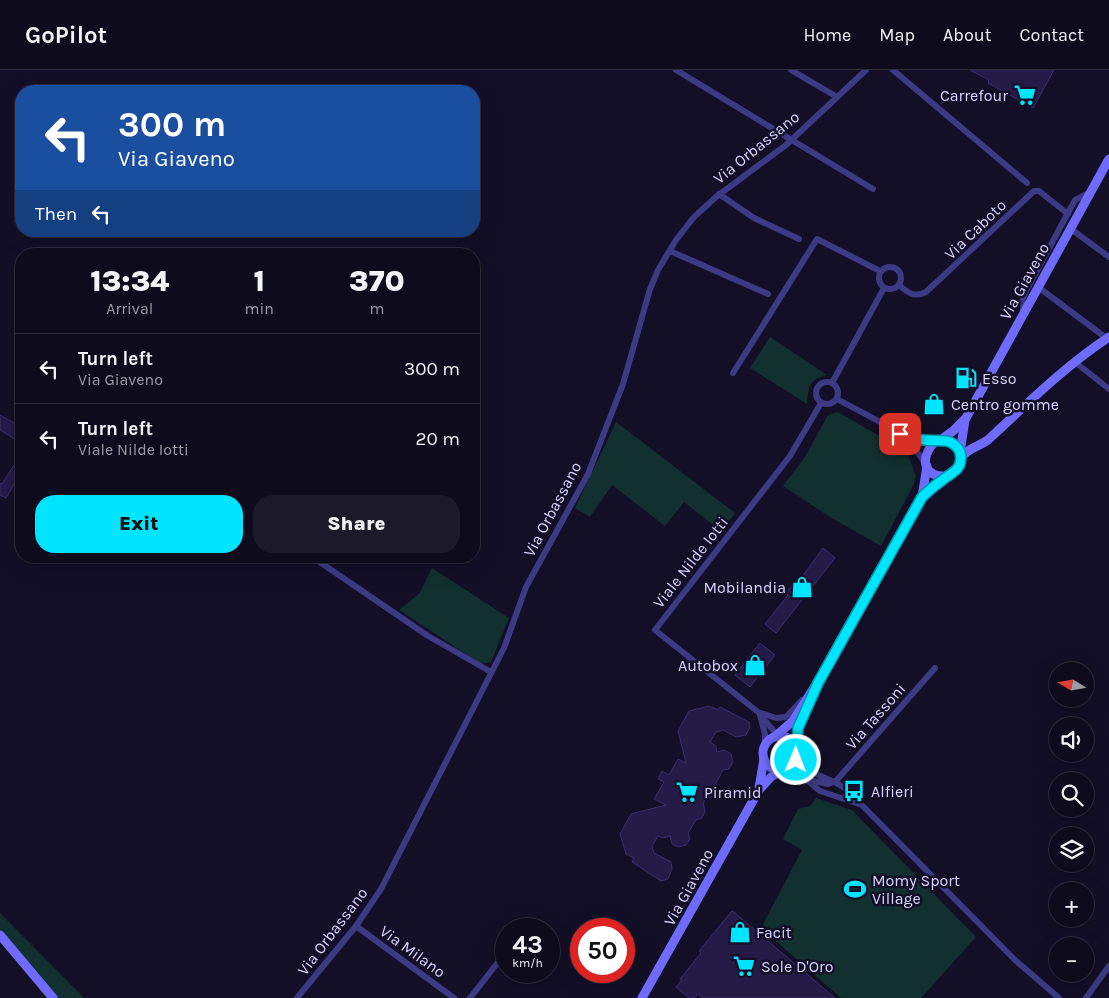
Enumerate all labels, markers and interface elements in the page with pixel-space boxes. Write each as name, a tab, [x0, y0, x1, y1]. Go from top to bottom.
text: GoPilot	[25, 21, 107, 49]
text: Home	[803, 24, 851, 46]
text: Map	[879, 24, 915, 46]
text: About	[943, 24, 992, 46]
text: Contact	[1020, 24, 1084, 46]
supermarket icon: Carrefour	[1012, 82, 1038, 108]
place label: Carrefour	[940, 86, 1008, 105]
text: 300 m	[118, 104, 226, 145]
icon: left	[35, 105, 100, 170]
street label: Via Orbassano	[710, 107, 803, 188]
text: Via Giaveno	[118, 146, 235, 172]
street label: Via Caboto	[941, 195, 1010, 263]
icon: left	[87, 200, 115, 228]
text: Then	[35, 203, 77, 225]
street label: Via Giaveno	[996, 239, 1053, 323]
text: 13:34	[90, 263, 169, 299]
text: 1	[253, 263, 265, 299]
text: 370	[349, 263, 405, 299]
text: Arrival	[106, 299, 153, 318]
text: min	[245, 299, 274, 318]
text: m	[369, 299, 384, 318]
text: Turn left	[78, 348, 153, 370]
icon: left	[35, 355, 63, 383]
text: 300 m	[404, 358, 460, 380]
fuel station icon: Esso	[953, 365, 979, 391]
place label: Esso	[982, 369, 1017, 388]
text: Via Giaveno	[78, 370, 163, 389]
shop icon: Centro gomme	[921, 391, 947, 417]
place label: Centro gomme	[951, 395, 1059, 414]
pin	[879, 413, 921, 455]
text: Turn left	[78, 418, 153, 440]
icon: arrive	[886, 420, 914, 448]
icon: left	[35, 425, 63, 453]
text: 20 m	[415, 428, 460, 450]
text: Viale Nilde Iotti	[78, 440, 189, 459]
street label: Via Orbassano	[519, 459, 585, 560]
button: Exit	[35, 495, 243, 553]
button: Share	[253, 495, 460, 553]
street label: Viale Nilde Iotti	[649, 513, 732, 612]
shop icon: Mobilandia	[789, 574, 815, 600]
place label: Mobilandia	[703, 578, 786, 597]
shop icon: Autobox	[742, 652, 768, 678]
place label: Autobox	[678, 656, 738, 675]
north arrow	[1049, 662, 1094, 708]
map controls	[1049, 662, 1094, 982]
street label: Via Tassoni	[841, 679, 909, 753]
button: sound	[1049, 717, 1094, 762]
position arrow	[769, 733, 821, 785]
button: search	[1049, 772, 1094, 817]
bus stop icon: Alfieri	[841, 778, 867, 804]
supermarket icon: Piramid	[674, 779, 700, 805]
place label: Alfieri	[871, 782, 914, 801]
place label: Piramid	[704, 783, 761, 802]
button: layers	[1049, 827, 1094, 872]
street label: Via Giaveno	[660, 845, 717, 929]
place label: Momy Sport Village	[872, 871, 960, 908]
sports icon: Momy Sport Village	[842, 876, 868, 902]
button: +	[1049, 882, 1094, 927]
street label: Via Orbassano	[293, 884, 372, 979]
speed limit sign: 50	[570, 918, 635, 983]
shop icon: Facit	[727, 919, 753, 945]
street label: Via Milano	[376, 921, 449, 982]
place label: Facit	[756, 923, 792, 942]
text: 43	[512, 930, 543, 959]
button: −	[1049, 937, 1094, 982]
supermarket icon: Sole D'Oro	[731, 953, 757, 979]
text: km/h	[512, 956, 543, 970]
place label: Sole D'Oro	[761, 957, 834, 976]

